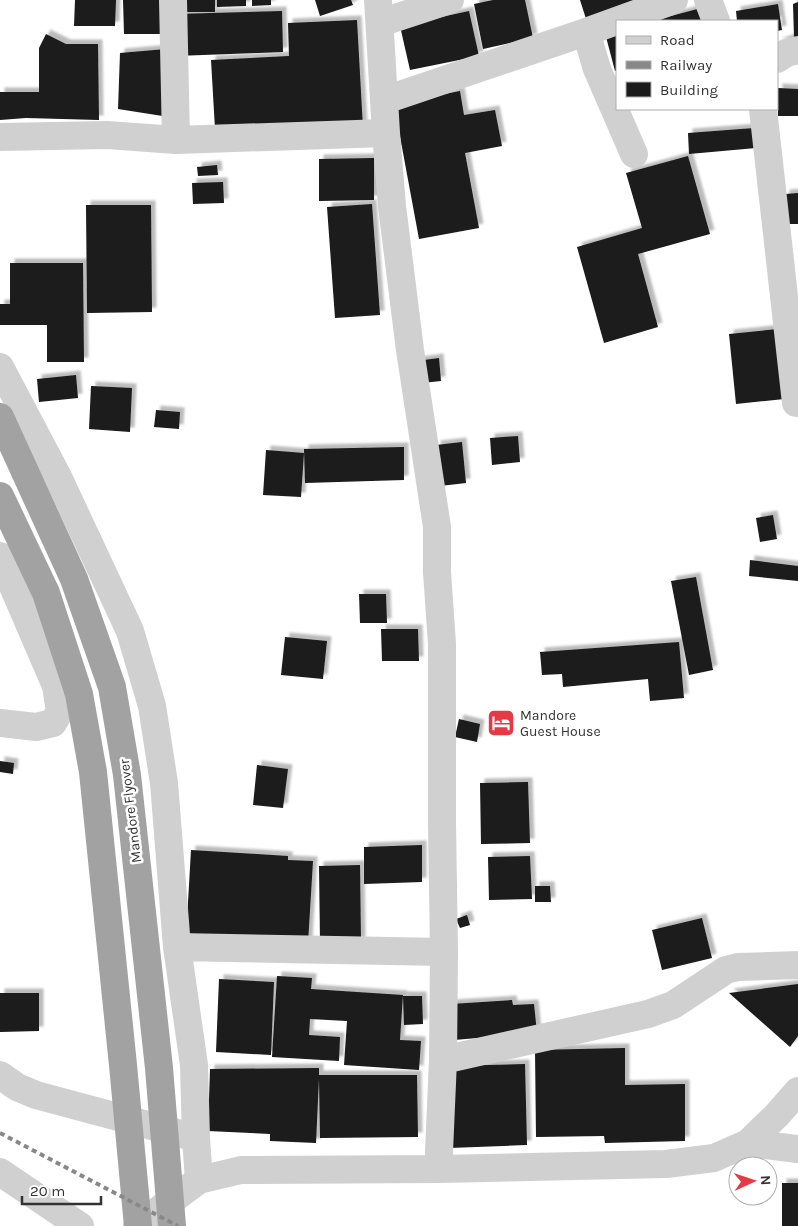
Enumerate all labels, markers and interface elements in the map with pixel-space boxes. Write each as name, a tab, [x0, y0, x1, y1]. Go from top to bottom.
legend	[616, 20, 778, 110]
text: Road	[660, 31, 695, 49]
text: Railway	[660, 56, 712, 74]
text: Building	[660, 81, 718, 99]
place label: Mandore Guest House	[520, 707, 601, 740]
hotel icon: Mandore Guest House	[486, 708, 516, 738]
street label: Mandore Flyover	[116, 757, 145, 864]
north arrow	[728, 1156, 778, 1206]
scale bar	[22, 1174, 101, 1206]
text: N	[757, 1175, 774, 1186]
text: 20 m	[30, 1182, 65, 1200]

